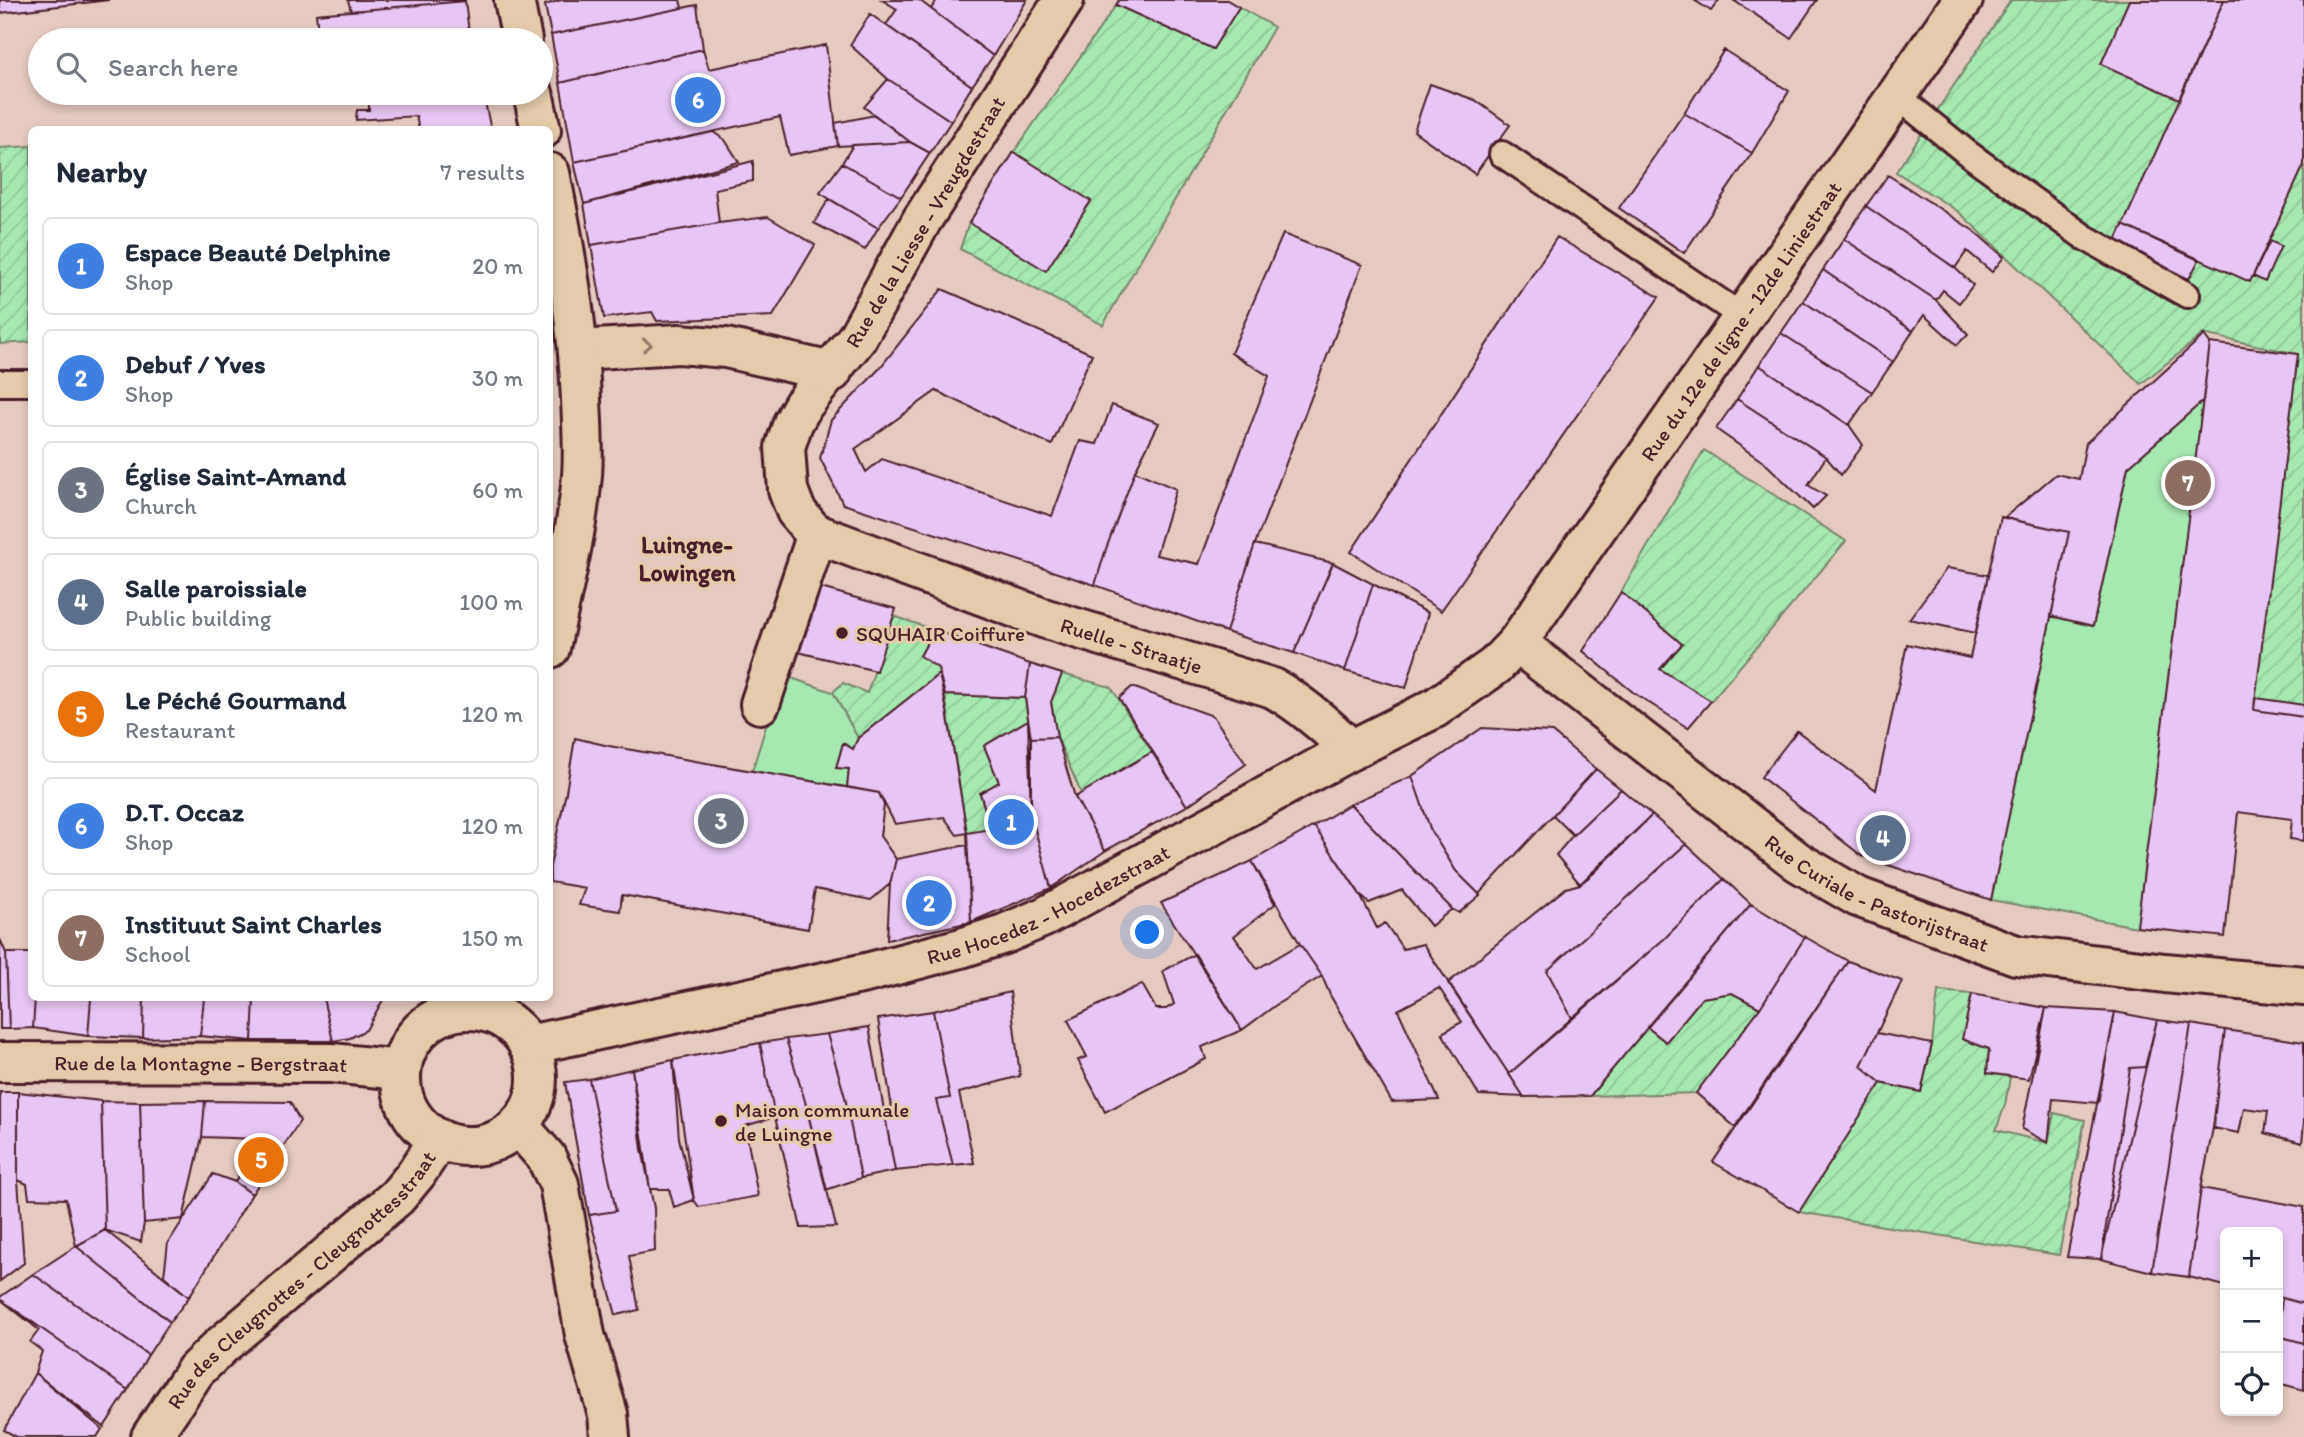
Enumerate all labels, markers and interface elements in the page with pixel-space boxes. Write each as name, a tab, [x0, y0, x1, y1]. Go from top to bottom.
search box	[28, 28, 553, 105]
icon: search	[52, 48, 90, 86]
text: Search here	[108, 51, 238, 83]
pin: 6	[675, 74, 721, 126]
street label: Rue de la Liesse - Vreugdestraat	[840, 92, 1010, 352]
text: Nearby	[56, 153, 147, 190]
text: 7 results	[440, 158, 525, 186]
street label: Rue du 12e de ligne - 12de Liniestraat	[1635, 176, 1846, 466]
text: Espace Beauté Delphine	[125, 236, 391, 268]
text: 1	[76, 252, 86, 280]
text: 20 m	[472, 252, 523, 280]
text: Shop	[125, 268, 173, 296]
one-way arrow	[642, 337, 653, 352]
text: Debuf / Yves	[125, 348, 266, 380]
text: 2	[75, 364, 87, 392]
text: 30 m	[472, 364, 523, 392]
text: Shop	[125, 380, 173, 408]
pin: 7	[2165, 457, 2211, 509]
text: Église Saint-Amand	[125, 460, 346, 492]
text: 3	[75, 476, 87, 504]
text: 60 m	[472, 476, 523, 504]
text: Church	[125, 492, 197, 520]
district label: Luingne- Lowingen	[638, 530, 736, 588]
text: Salle paroissiale	[125, 572, 307, 604]
text: 4	[74, 588, 88, 616]
text: 100 m	[459, 588, 523, 616]
text: Public building	[125, 604, 271, 632]
street label: Ruelle - Straatje	[1058, 612, 1205, 678]
place label: SQUHAIR Coiffure	[856, 621, 1025, 646]
marker: SQUHAIR Coiffure	[834, 625, 850, 641]
text: Le Péché Gourmand	[125, 684, 347, 716]
text: 5	[75, 700, 87, 728]
text: 120 m	[462, 700, 523, 728]
text: Restaurant	[125, 716, 235, 744]
pin: 3	[698, 795, 744, 847]
text: D.T. Occaz	[125, 796, 244, 828]
pin: 1	[988, 796, 1034, 848]
text: 6	[75, 812, 87, 840]
text: 120 m	[462, 812, 523, 840]
pin: 4	[1860, 812, 1906, 864]
text: Shop	[125, 828, 173, 856]
street label: Rue Curiale - Pastorijstraat	[1760, 829, 1992, 956]
street label: Rue Hocedez - Hocedezstraat	[924, 839, 1174, 969]
pin: 2	[906, 877, 952, 929]
text: Instituut Saint Charles	[125, 908, 382, 940]
your location	[1130, 915, 1164, 949]
text: 7	[75, 924, 87, 952]
text: 150 m	[462, 924, 523, 952]
text: School	[125, 940, 190, 968]
street label: Rue de la Montagne - Bergstraat	[54, 1050, 349, 1077]
place label: Maison communale de Luingne	[735, 1097, 909, 1146]
marker: Maison communale de Luingne	[713, 1113, 729, 1129]
pin: 5	[238, 1134, 284, 1186]
street label: Rue des Cleugnottes - Cleugnottesstraat	[161, 1146, 440, 1413]
map controls	[2220, 1227, 2283, 1416]
button: +	[2220, 1227, 2283, 1290]
button: −	[2220, 1290, 2283, 1353]
button: locate	[2220, 1353, 2283, 1416]

